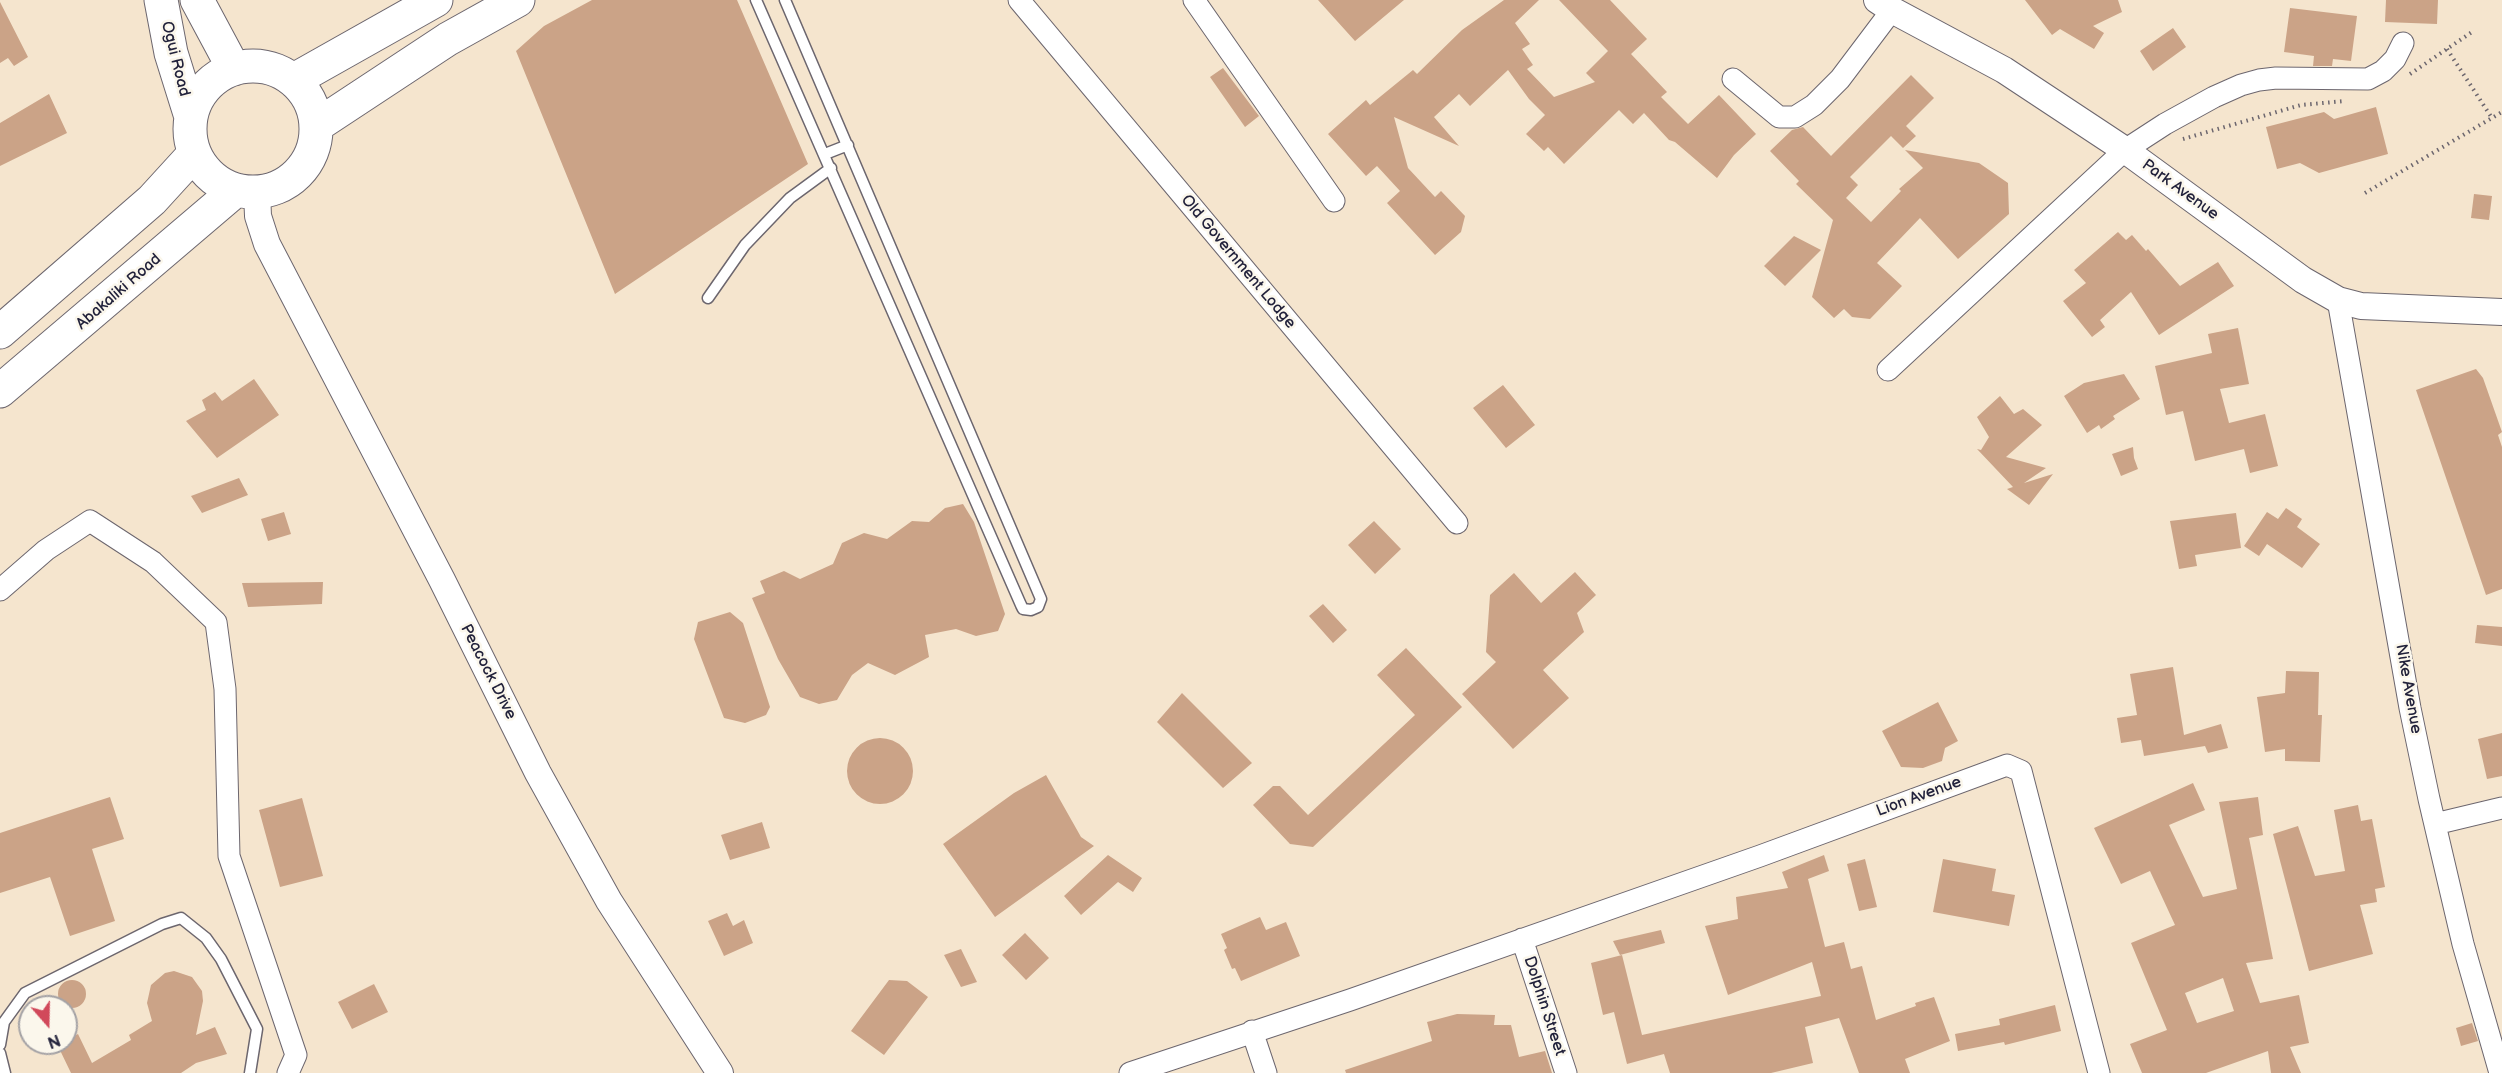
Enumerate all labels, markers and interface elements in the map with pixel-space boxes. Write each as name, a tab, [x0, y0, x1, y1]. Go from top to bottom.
street label: Ogui Road	[156, 19, 194, 99]
street label: Park Avenue	[2138, 156, 2222, 224]
street label: Old Government Lodge	[1176, 191, 1300, 333]
street label: Abakaliki Road	[73, 250, 165, 334]
street label: Peacock Drive	[456, 621, 520, 723]
street label: Nike Avenue	[2391, 643, 2425, 735]
street label: Lion Avenue	[1874, 773, 1964, 821]
street label: Dolphin Street	[1519, 954, 1569, 1058]
north arrow	[18, 995, 78, 1055]
text: N	[45, 1030, 63, 1051]

